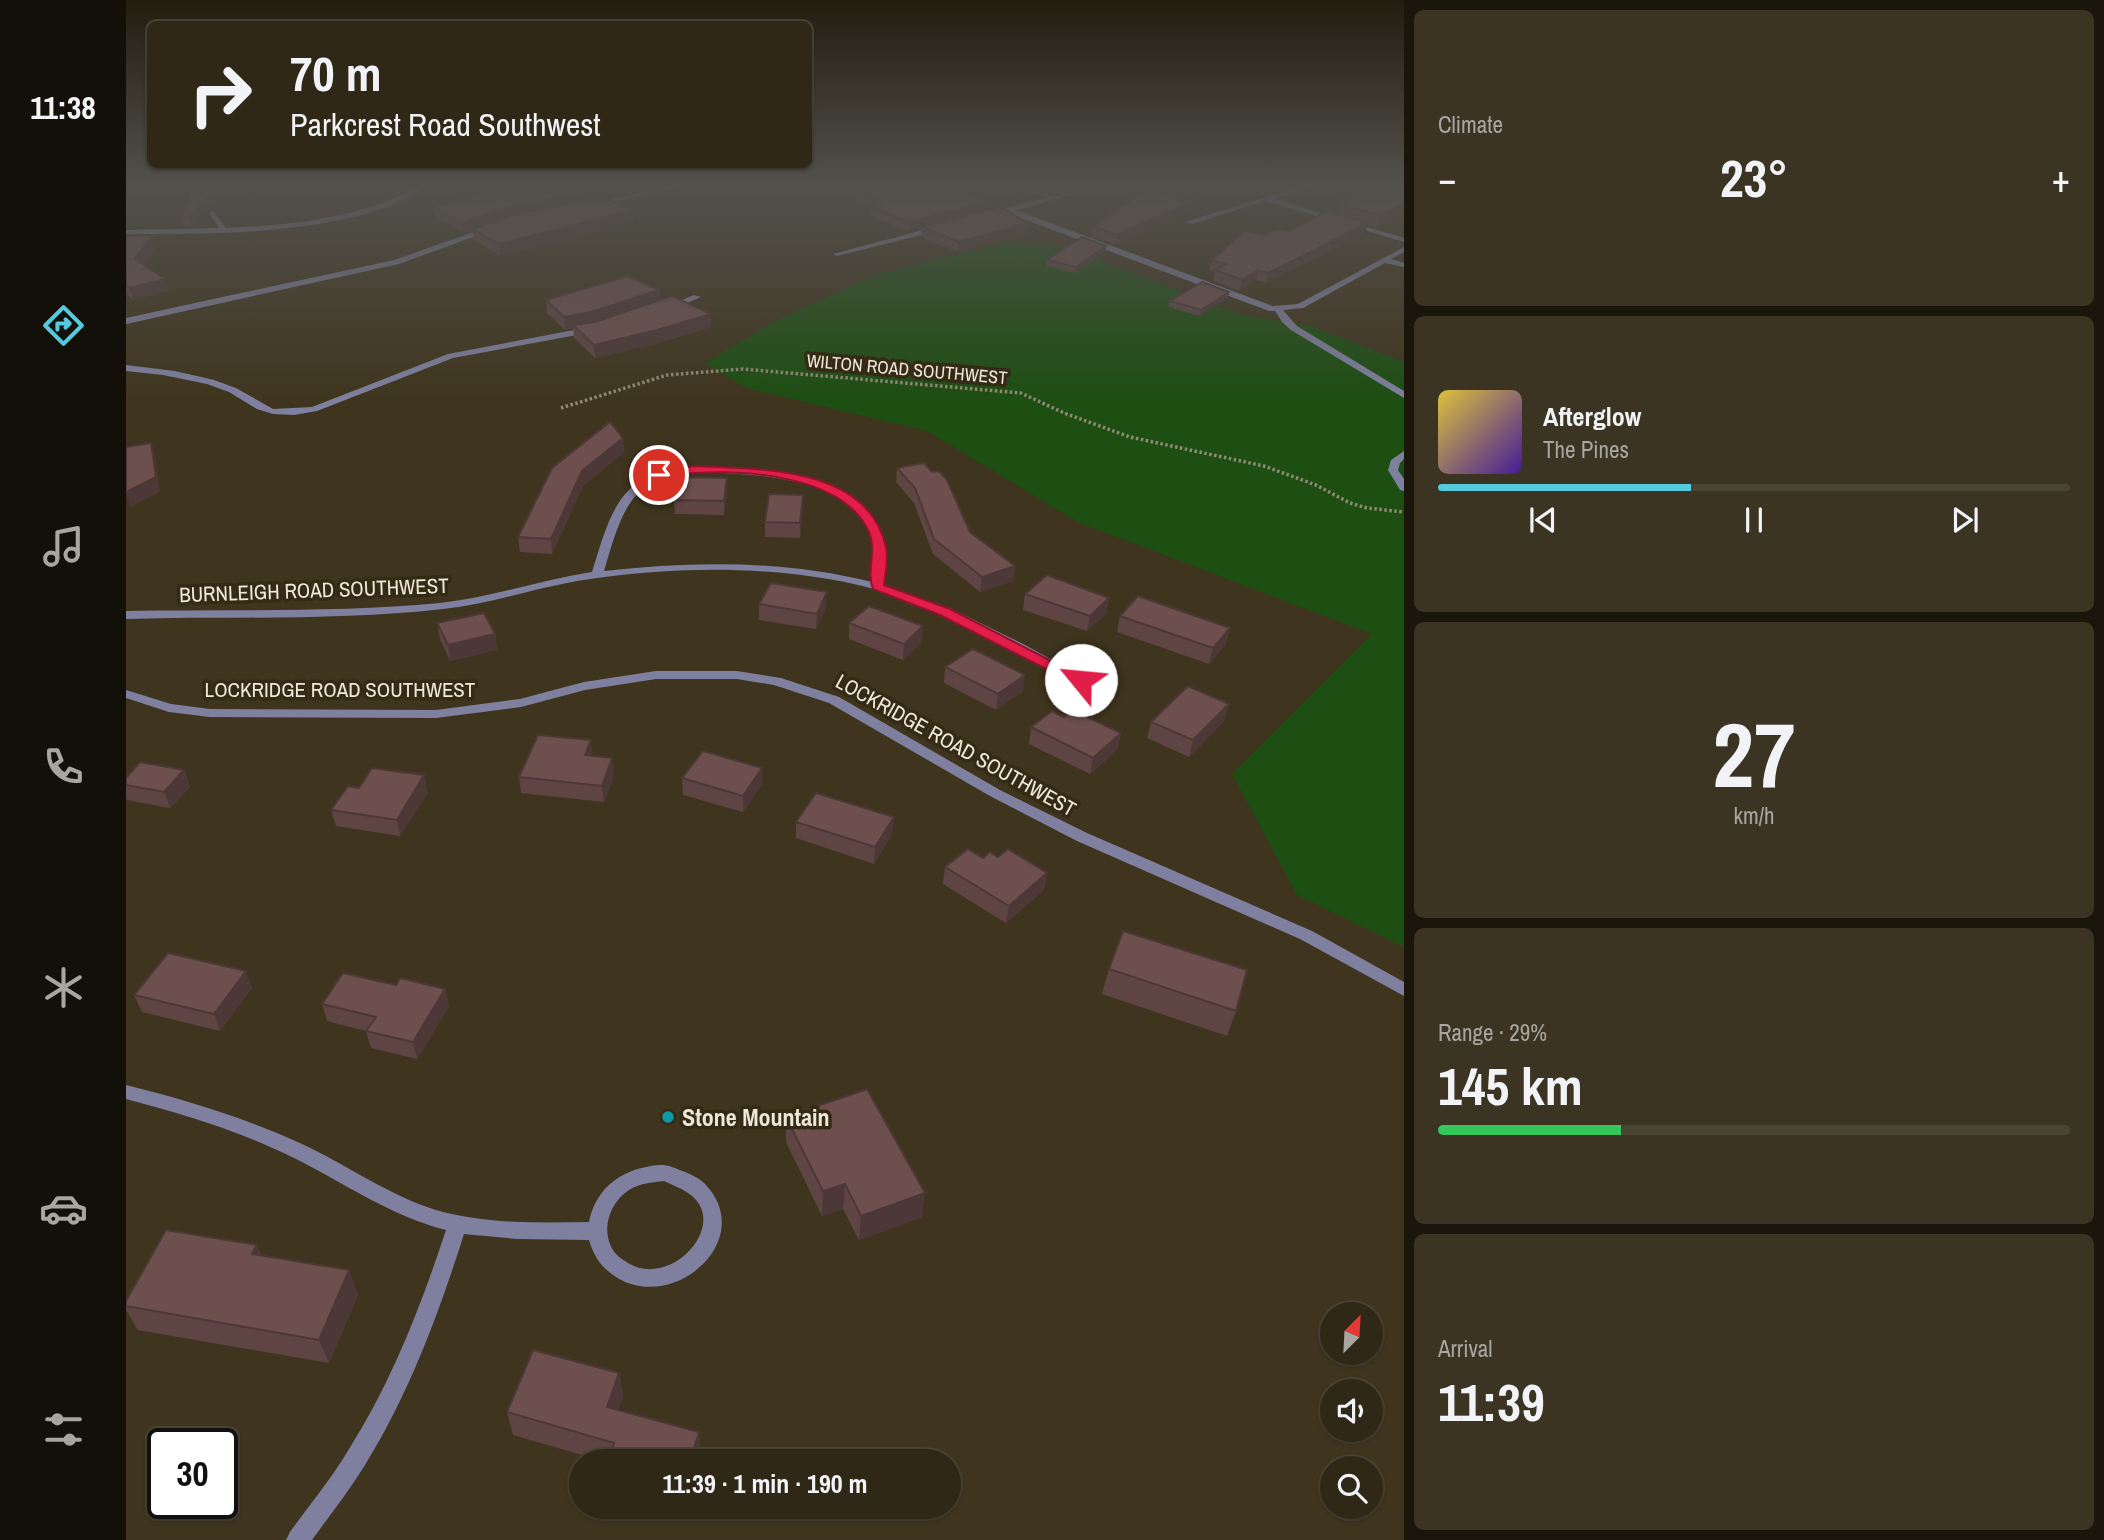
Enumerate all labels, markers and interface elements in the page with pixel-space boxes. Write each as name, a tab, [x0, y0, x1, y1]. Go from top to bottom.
text: 70 m	[290, 40, 382, 106]
icon: right	[175, 49, 266, 140]
text: 11:38	[30, 86, 96, 129]
text: Parkcrest Road Southwest	[290, 103, 601, 146]
text: Climate	[1438, 109, 1503, 140]
text: 23°	[1720, 143, 1788, 213]
text: −	[1438, 153, 1456, 204]
text: +	[2052, 153, 2070, 204]
icon: directions	[39, 301, 88, 350]
street label: WILTON ROAD SOUTHWEST	[806, 348, 1008, 390]
text: Afterglow	[1543, 399, 1641, 434]
text: The Pines	[1543, 434, 1629, 465]
pin	[629, 445, 689, 505]
icon: arrive	[640, 456, 678, 494]
icon: previous	[1524, 501, 1562, 539]
icon: pause	[1735, 501, 1773, 539]
icon: next	[1946, 501, 1984, 539]
icon: music	[39, 522, 88, 571]
street label: BURNLEIGH ROAD SOUTHWEST	[179, 571, 450, 609]
position arrow	[1044, 643, 1118, 717]
street label: LOCKRIDGE ROAD SOUTHWEST	[831, 667, 1082, 824]
street label: LOCKRIDGE ROAD SOUTHWEST	[205, 675, 476, 704]
text: 27	[1713, 693, 1796, 815]
icon: phone	[39, 742, 88, 791]
text: km/h	[1734, 800, 1774, 831]
icon: climate	[39, 963, 88, 1012]
text: Range · 29%	[1438, 1017, 1547, 1048]
text: 145 km	[1438, 1051, 1583, 1121]
place label: Stone Mountain	[682, 1101, 830, 1133]
marker: Stone Mountain	[660, 1109, 676, 1125]
icon: car	[39, 1184, 88, 1233]
north arrow	[1320, 1302, 1382, 1365]
map controls	[1320, 1302, 1383, 1519]
text: Arrival	[1438, 1333, 1493, 1364]
text: 11:39	[1438, 1367, 1545, 1437]
button: sound	[1320, 1379, 1383, 1442]
icon: filters	[39, 1405, 88, 1454]
speed limit sign: 30	[147, 1428, 238, 1519]
button: search	[1320, 1456, 1383, 1519]
text: 11:39 · 1 min · 190 m	[662, 1466, 868, 1501]

